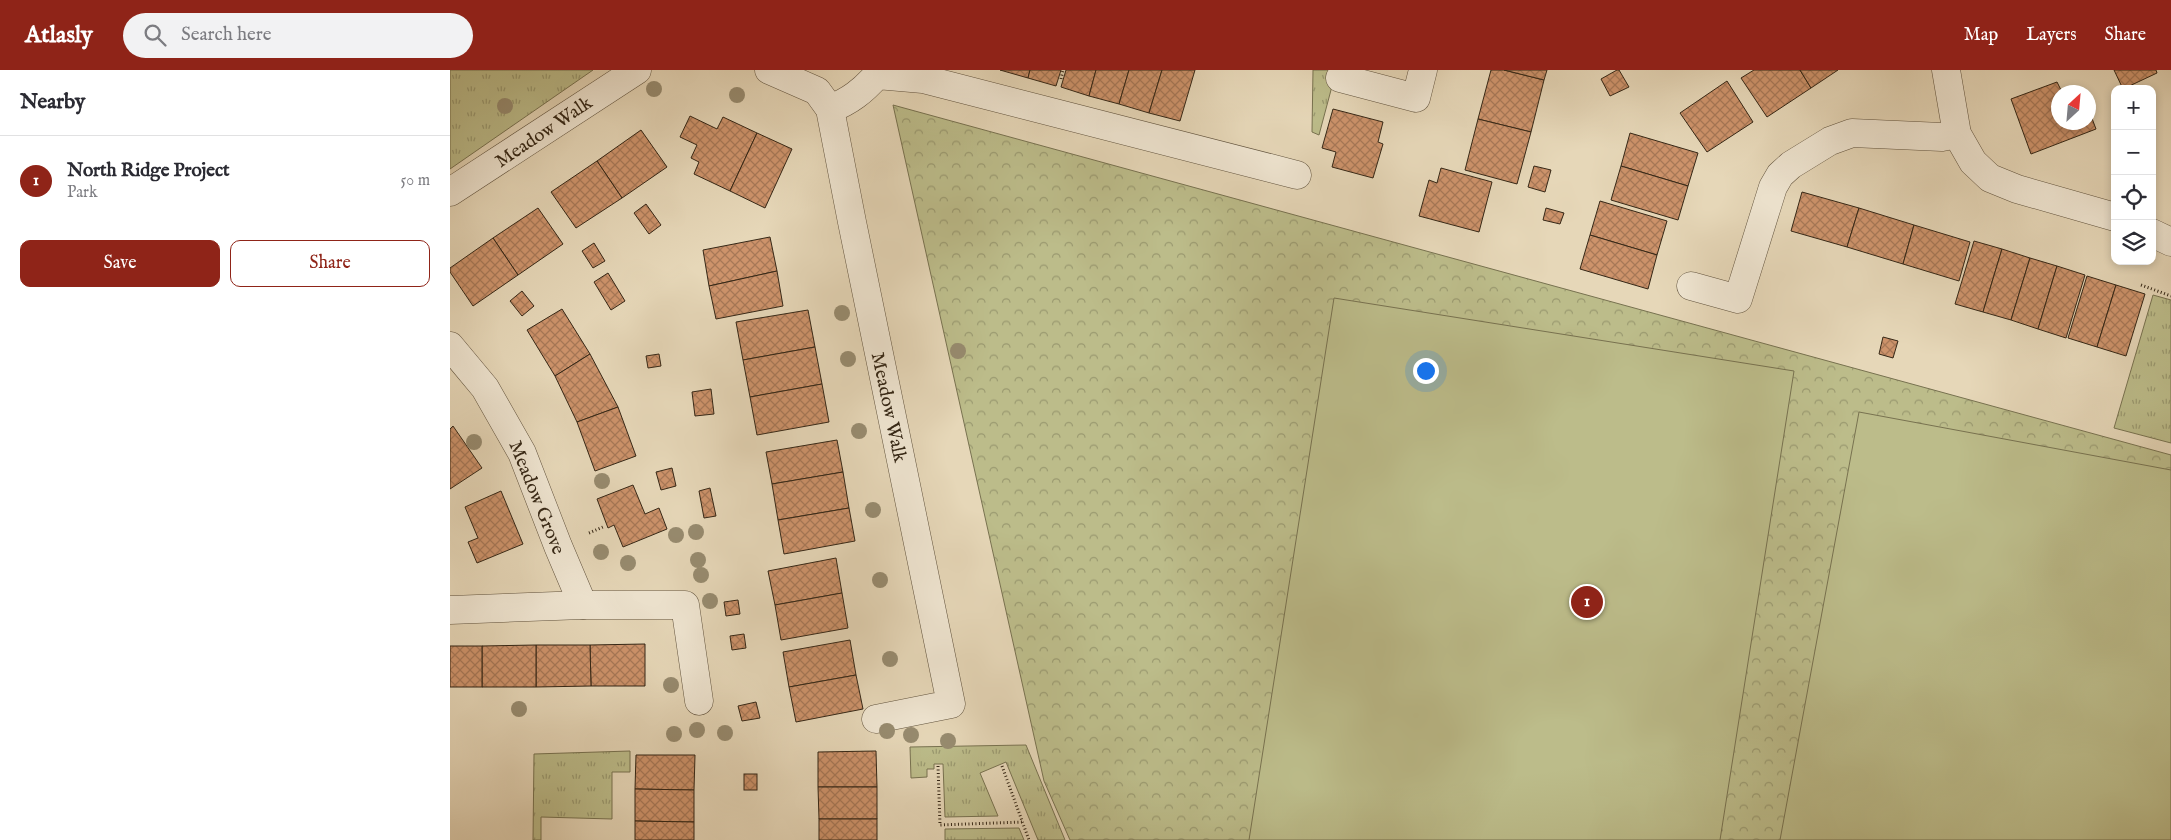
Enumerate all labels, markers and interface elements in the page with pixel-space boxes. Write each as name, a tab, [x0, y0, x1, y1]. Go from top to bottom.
search box	[123, 13, 473, 58]
text: Atlasly	[25, 20, 93, 51]
icon: search	[141, 21, 169, 49]
text: Search here	[181, 23, 271, 47]
text: Map	[1964, 24, 1998, 47]
text: Layers	[2026, 24, 2077, 47]
text: Share	[2105, 24, 2146, 47]
north arrow	[2051, 85, 2096, 130]
map controls	[2111, 85, 2156, 265]
button: +	[2111, 85, 2156, 130]
text: Nearby	[20, 89, 85, 116]
street label: Meadow Walk	[491, 91, 598, 174]
button: −	[2111, 130, 2156, 175]
text: North Ridge Project	[67, 159, 230, 183]
text: 1	[33, 171, 39, 191]
text: 50 m	[401, 171, 430, 191]
button: locate	[2111, 175, 2156, 220]
text: Park	[67, 183, 97, 203]
button: layers	[2111, 220, 2156, 265]
button: Save	[20, 240, 220, 287]
button: Share	[230, 240, 430, 287]
street label: Meadow Walk	[865, 350, 912, 465]
your location	[1413, 358, 1439, 384]
street label: Meadow Grove	[502, 437, 570, 558]
pin: 1	[1571, 583, 1603, 621]

